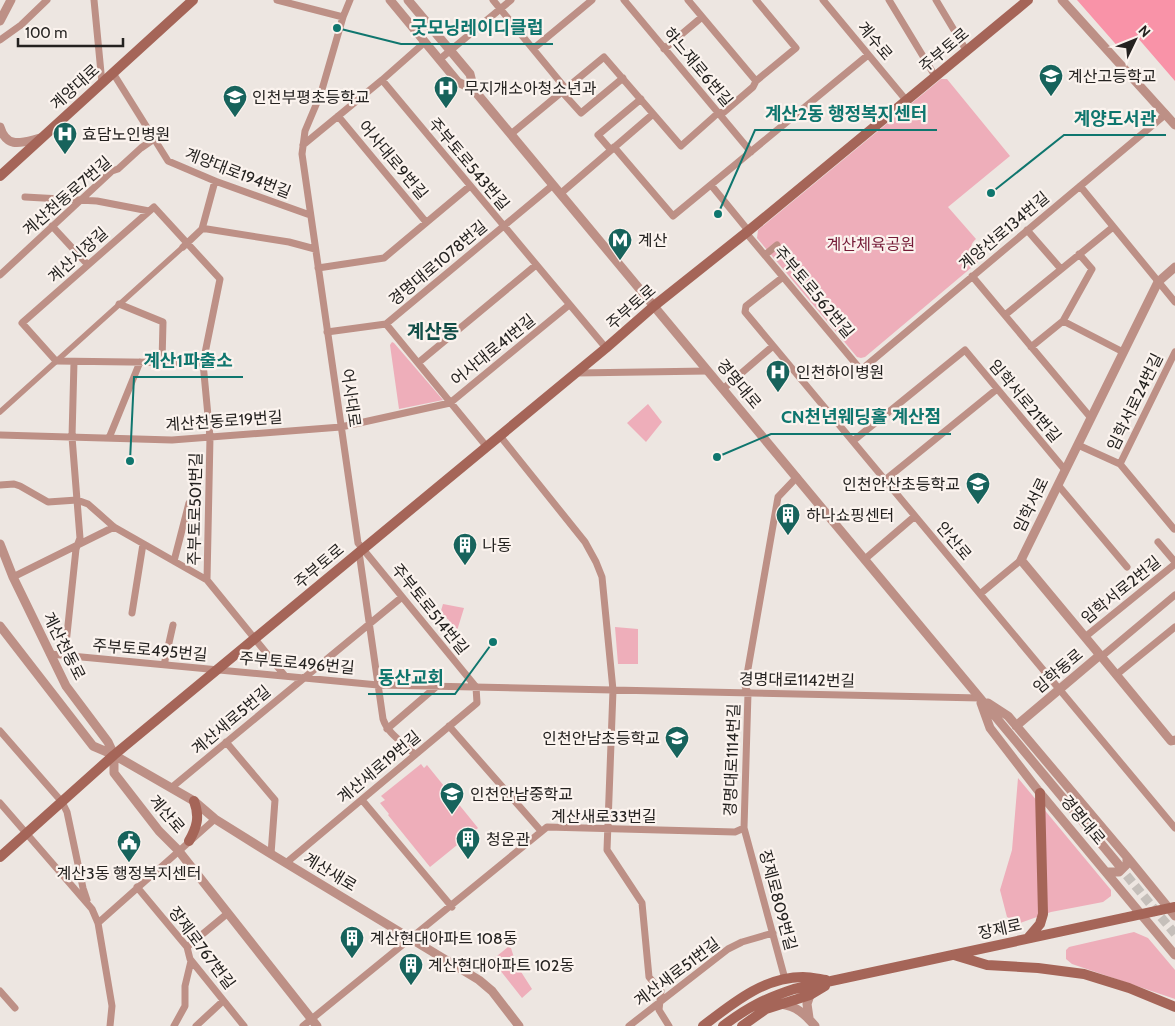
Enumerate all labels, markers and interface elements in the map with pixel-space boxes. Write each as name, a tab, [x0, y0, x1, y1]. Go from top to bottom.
callout: 굿모닝레이디클럽	[401, 11, 553, 44]
scale bar	[18, 15, 122, 47]
north arrow	[1110, 15, 1160, 65]
text: 굿모닝레이디클럽	[411, 17, 543, 39]
street label: 계수로	[854, 18, 897, 64]
text: N	[1135, 21, 1154, 41]
text: 100 m	[25, 24, 67, 42]
street label: 하느재로6번길	[659, 24, 737, 110]
street label: 주부토로	[915, 24, 973, 76]
street label: 계양대로	[47, 60, 103, 114]
school or university icon: 계산고등학교	[1038, 63, 1064, 97]
place label: 계산고등학교	[1068, 67, 1156, 86]
hospital icon: 무지개소아청소년과	[433, 75, 459, 109]
place label: 무지개소아청소년과	[464, 79, 597, 98]
school or university icon: 인천부평초등학교	[222, 84, 248, 118]
place label: 인천부평초등학교	[252, 88, 370, 107]
callout: 계산2동 행정복지센터	[755, 97, 937, 130]
callout: 계양도서관	[1064, 102, 1166, 135]
text: 계산2동 행정복지센터	[765, 103, 927, 125]
text: 계양도서관	[1074, 108, 1157, 130]
street label: 주부토로543번길	[425, 114, 513, 214]
street label: 어사대로9번길	[354, 117, 432, 203]
hospital icon: 효담노인병원	[52, 121, 78, 155]
place label: 효담노인병원	[82, 125, 170, 144]
street label: 계양대로194번길	[182, 144, 294, 202]
street label: 계산천동로7번길	[19, 152, 115, 240]
street label: 계양산로134번길	[955, 188, 1053, 274]
street label: 경명대로1078번길	[385, 216, 491, 310]
street label: 계산시장길	[44, 223, 112, 287]
metro station icon: 계산	[607, 227, 633, 261]
place label: 계산	[638, 231, 668, 250]
park label: 계산체육공원	[827, 235, 915, 254]
street label: 주부토로562번길	[770, 242, 858, 342]
street label: 주부토로	[603, 280, 660, 333]
street label: 어사대로41번길	[447, 310, 539, 390]
district label: 계산동	[407, 320, 459, 343]
callout: 계산1파출소	[134, 344, 243, 377]
text: 계산1파출소	[143, 350, 233, 372]
street label: 임학서로24번길	[1103, 350, 1167, 454]
street label: 경명대로	[713, 355, 765, 413]
street label: 임학서로21번길	[985, 356, 1065, 446]
hospital icon: 인천하이병원	[765, 359, 791, 393]
place label: 인천하이병원	[796, 363, 884, 382]
street label: 어사대로	[337, 368, 365, 429]
callout: CN천년웨딩홀 계산점	[771, 401, 951, 434]
text: CN천년웨딩홀 계산점	[781, 406, 941, 428]
street label: 계산천동로19번길	[165, 407, 283, 435]
street label: 주부토로501번길	[185, 452, 205, 566]
school or university icon: 인천안산초등학교	[965, 471, 991, 505]
street label: 임학서로	[1010, 474, 1053, 536]
place label: 인천안산초등학교	[842, 475, 960, 494]
building icon: 하나쇼핑센터	[775, 502, 801, 536]
place label: 하나쇼핑센터	[806, 506, 894, 525]
street label: 안산로	[933, 518, 976, 564]
building icon: 나동	[452, 532, 478, 566]
place label: 나동	[482, 536, 512, 555]
street label: 주부토로	[290, 540, 348, 592]
street label: 임학서로2번길	[1077, 552, 1165, 628]
street label: 주부토로514번길	[388, 560, 472, 658]
street label: 계산천동로	[39, 609, 89, 683]
street label: 주부토로495번길	[92, 636, 208, 664]
street label: 임학동로	[1029, 645, 1087, 697]
street label: 주부토로496번길	[239, 648, 355, 678]
callout: 동산교회	[368, 661, 455, 694]
text: 동산교회	[378, 667, 444, 689]
street label: 경명대로1142번길	[739, 669, 855, 691]
street label: 계산새로5번길	[188, 682, 274, 758]
street label: 경명대로1114번길	[721, 703, 743, 817]
school or university icon: 인천안남초등학교	[664, 725, 690, 759]
street label: 계산새로19번길	[334, 727, 424, 807]
place label: 인천안남초등학교	[542, 729, 660, 748]
school or university icon: 인천안남중학교	[439, 781, 465, 815]
place label: 인천안남중학교	[470, 785, 573, 804]
street label: 계산로	[145, 791, 189, 837]
street label: 경명대로	[1057, 791, 1109, 849]
street label: 계산새로33번길	[551, 807, 657, 826]
building icon: 청운관	[455, 826, 481, 860]
public building icon: 계산3동 행정복지센터	[116, 829, 142, 863]
place label: 청운관	[486, 830, 530, 849]
street label: 장제로809번길	[755, 848, 801, 952]
street label: 계산새로	[300, 849, 360, 895]
place label: 계산3동 행정복지센터	[57, 864, 201, 883]
street label: 장제로767번길	[165, 903, 239, 993]
street label: 장제로	[976, 915, 1024, 943]
building icon: 계산현대아파트 108동	[339, 925, 365, 959]
place label: 계산현대아파트 108동	[370, 929, 518, 948]
street label: 계산새로51번길	[630, 934, 724, 1010]
building icon: 계산현대아파트 102동	[398, 952, 424, 986]
place label: 계산현대아파트 102동	[428, 956, 574, 975]

